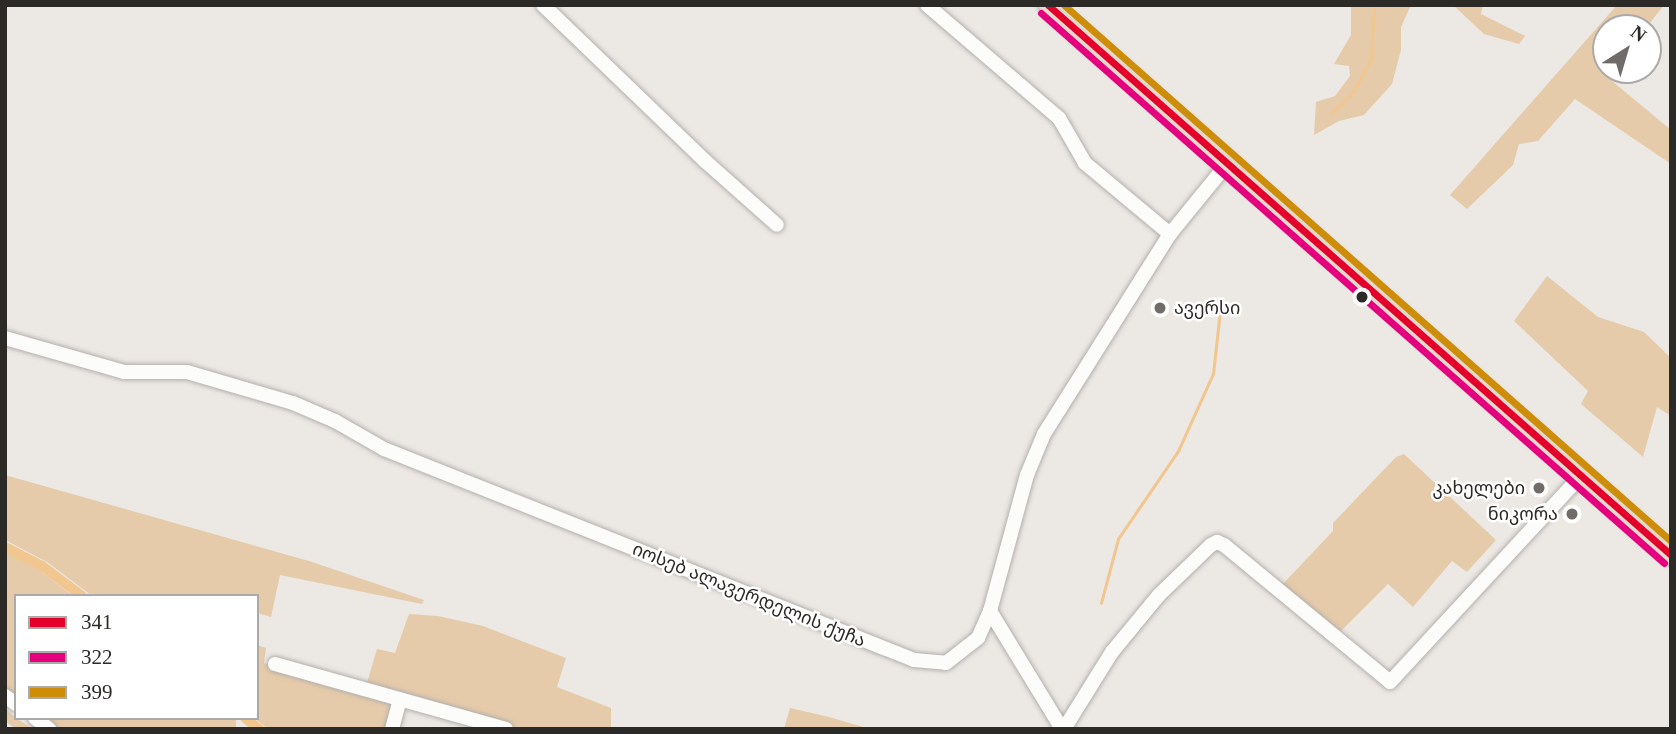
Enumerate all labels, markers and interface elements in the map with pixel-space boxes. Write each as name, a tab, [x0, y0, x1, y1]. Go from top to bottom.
north arrow	[1592, 14, 1662, 84]
text: N	[1627, 21, 1651, 46]
unlabelled marker	[1355, 290, 1369, 304]
place label: ავერსი	[1174, 297, 1240, 319]
marker: ავერსი	[1152, 300, 1168, 316]
place label: კახელები	[1432, 477, 1525, 499]
marker: კახელები	[1531, 480, 1547, 496]
place label: ნიკორა	[1488, 503, 1558, 525]
marker: ნიკორა	[1564, 506, 1580, 522]
street label: იოსებ ალავერდელის ქუჩა	[629, 538, 869, 652]
legend	[14, 594, 259, 720]
text: 341	[81, 610, 113, 634]
text: 322	[81, 645, 113, 669]
text: 399	[81, 680, 113, 704]

